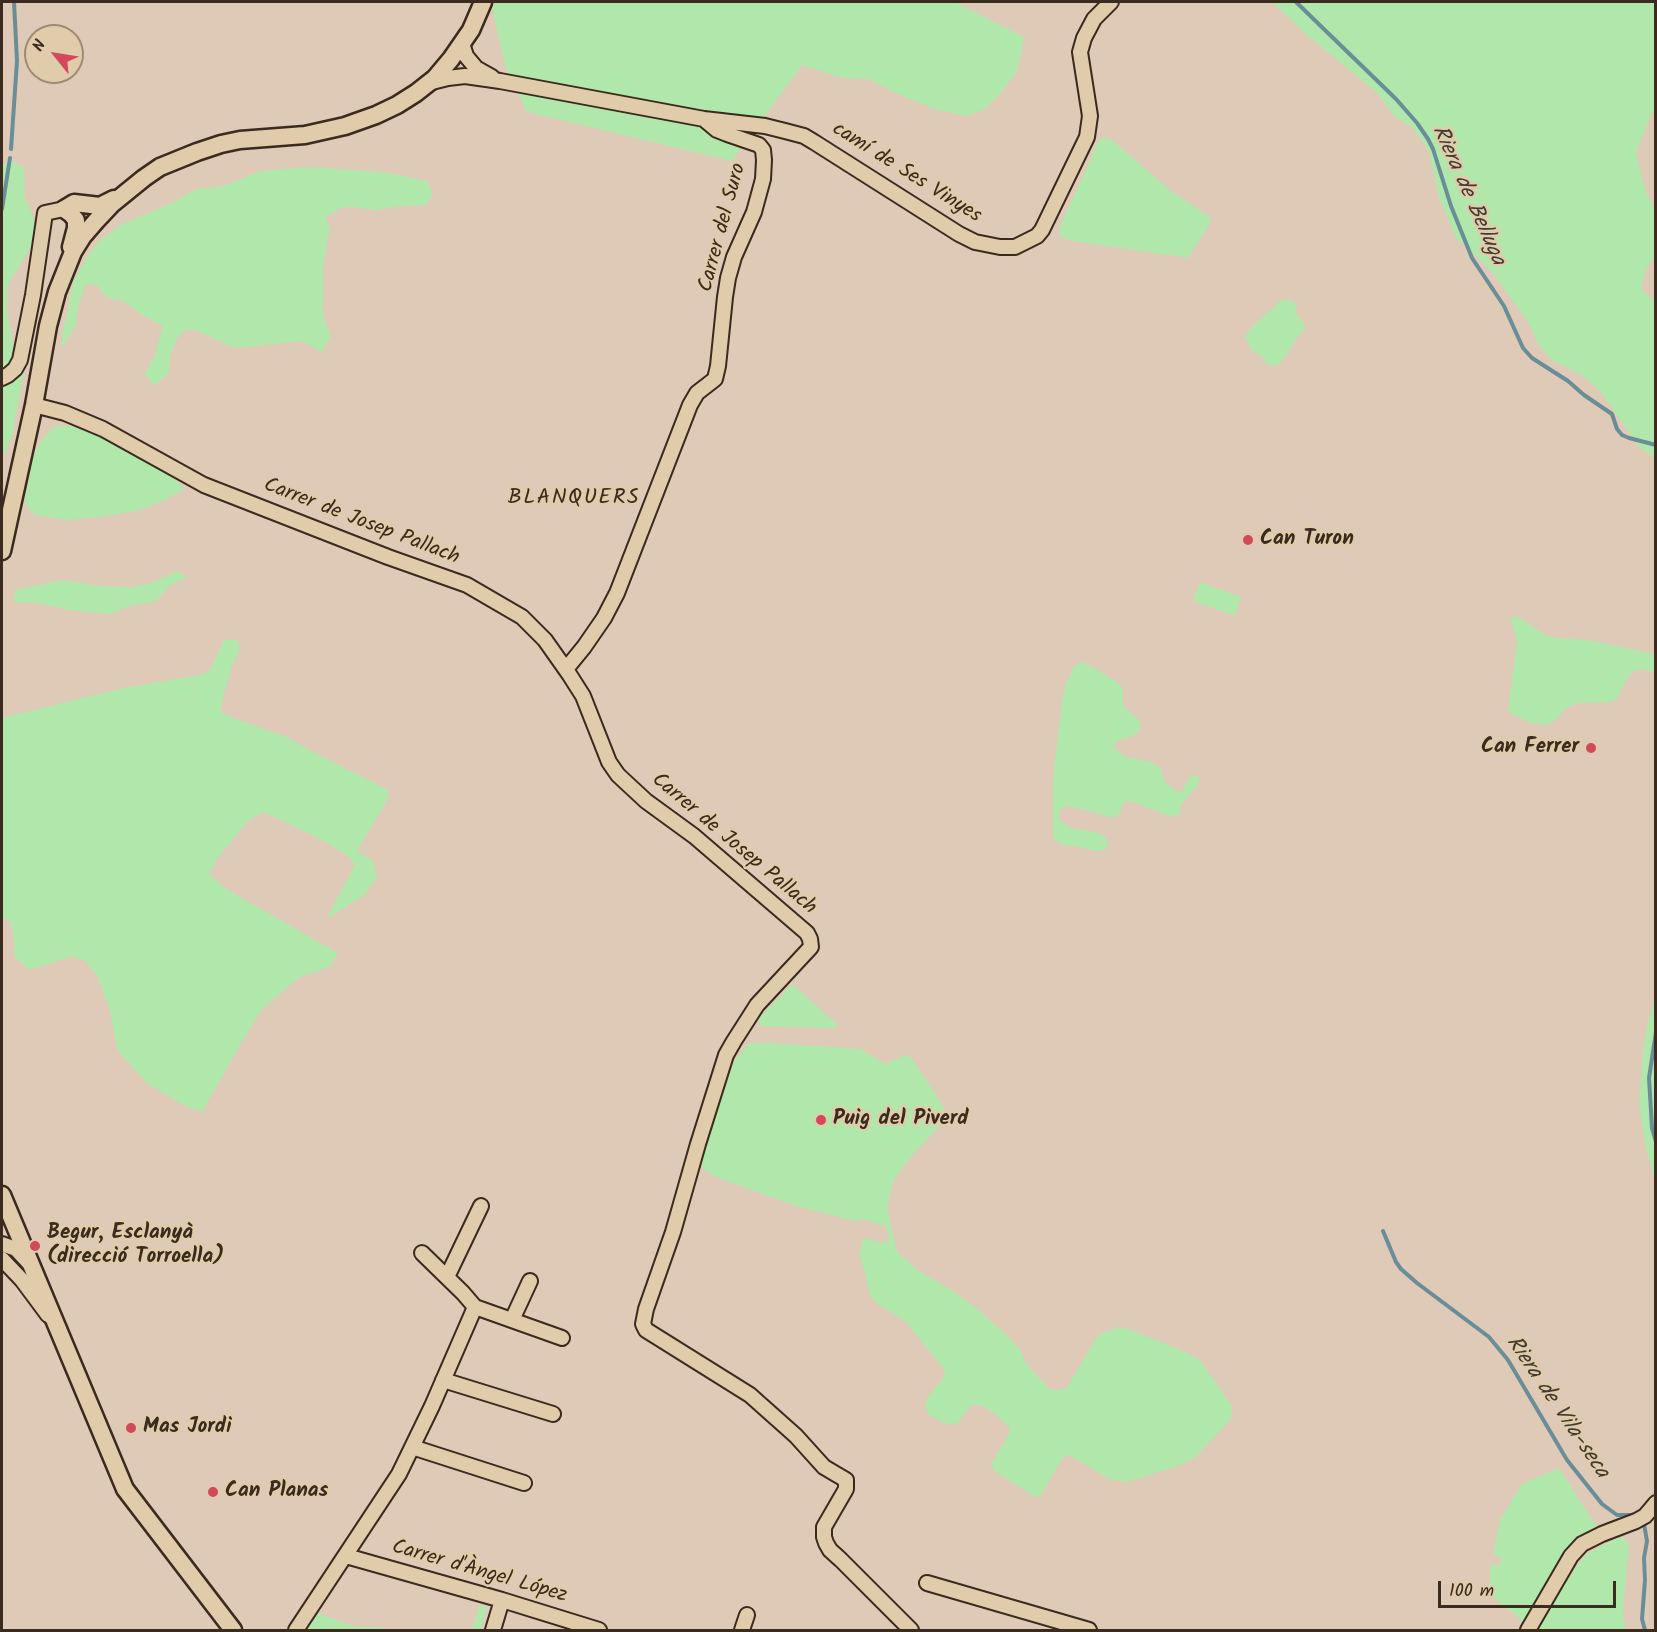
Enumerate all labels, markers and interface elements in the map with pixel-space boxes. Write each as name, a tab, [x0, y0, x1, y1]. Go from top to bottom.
north arrow	[24, 24, 84, 84]
text: N	[26, 35, 53, 56]
street label: camí de Ses Vinyes	[827, 118, 985, 230]
water label: Riera de Belluga	[1424, 122, 1510, 270]
street label: Carrer del Suro	[695, 161, 753, 295]
street label: Carrer de Josep Pallach	[260, 474, 462, 572]
district label: BLANQUERS	[508, 486, 640, 512]
place label: Can Turon	[1260, 527, 1354, 553]
marker: Can Turon	[1241, 533, 1255, 547]
place label: Can Ferrer	[1481, 735, 1579, 761]
marker: Can Ferrer	[1584, 741, 1598, 755]
street label: Carrer de Josep Pallach	[645, 769, 821, 921]
place label: Puig del Piverd	[833, 1107, 969, 1133]
marker: Puig del Piverd	[814, 1113, 828, 1127]
place label: Begur, Esclanyà (direcció Torroella)	[47, 1221, 224, 1271]
marker: Begur, Esclanyà (direcció Torroella)	[28, 1239, 42, 1253]
water label: Riera de Vila-seca	[1499, 1332, 1613, 1484]
place label: Mas Jordi	[143, 1415, 232, 1441]
marker: Mas Jordi	[124, 1421, 138, 1435]
place label: Can Planas	[225, 1479, 328, 1505]
marker: Can Planas	[206, 1485, 220, 1499]
street label: Carrer d'Àngel López	[388, 1536, 570, 1610]
scale bar	[1441, 1569, 1620, 1607]
text: 100 m	[1449, 1577, 1494, 1606]

